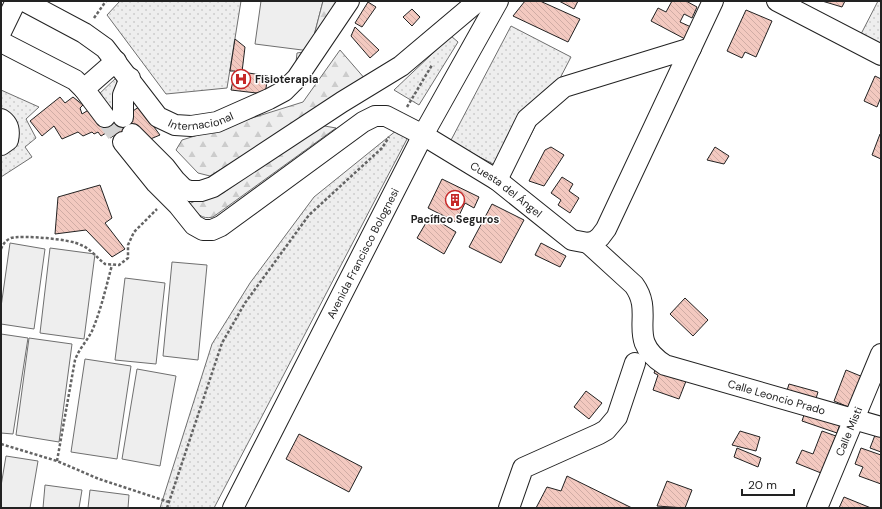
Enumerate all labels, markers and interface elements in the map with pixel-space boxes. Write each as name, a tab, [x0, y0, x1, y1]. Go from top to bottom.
hospital icon: Fisioterapia	[230, 68, 252, 90]
place label: Fisioterapia	[255, 72, 318, 86]
street label: Internacional	[166, 109, 235, 133]
street label: Cuesta del Ángel	[468, 158, 545, 220]
street label: Avenida Francisco Bolognesi	[324, 186, 402, 321]
building icon: Pacífico Seguros	[444, 189, 466, 211]
place label: Pacífico Seguros	[411, 212, 499, 226]
street label: Calle Leoncio Prado	[726, 376, 827, 418]
street label: Calle Misti	[832, 405, 865, 458]
scale bar	[742, 471, 794, 497]
text: 20 m	[748, 477, 777, 493]

